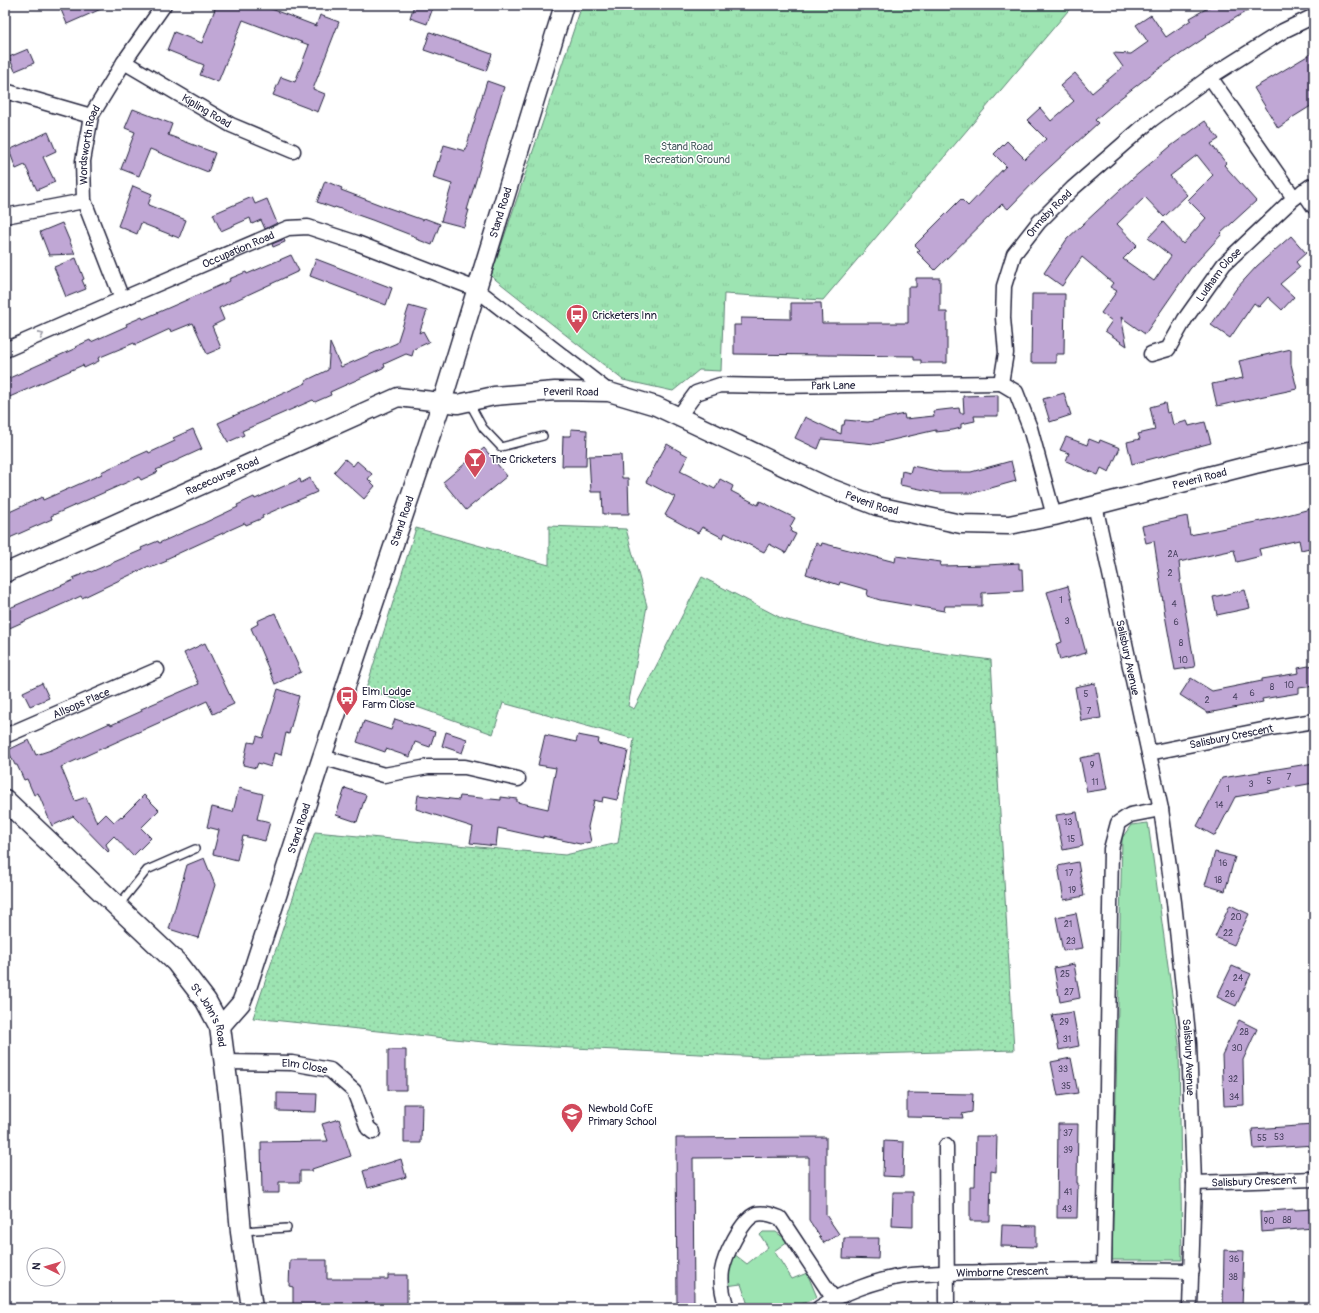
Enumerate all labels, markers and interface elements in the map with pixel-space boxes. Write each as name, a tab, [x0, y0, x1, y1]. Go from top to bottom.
street label: Kipling Road	[179, 92, 234, 131]
street label: Wordsworth Road	[77, 103, 103, 185]
park label: Stand Road Recreation Ground	[644, 140, 730, 166]
street label: Stand Road	[487, 186, 515, 240]
street label: Ormsby Road	[1024, 187, 1075, 240]
street label: Occupation Road	[200, 229, 277, 271]
street label: Ludham Close	[1193, 245, 1245, 304]
bus stop icon: Cricketers Inn	[564, 302, 590, 335]
place label: Cricketers Inn	[592, 309, 657, 322]
one-way arrow	[37, 331, 44, 339]
street label: Park Lane	[811, 379, 856, 392]
street label: Peveril Road	[543, 385, 599, 399]
bar icon: The Cricketers	[462, 446, 488, 479]
place label: The Cricketers	[490, 453, 556, 466]
street label: Racecourse Road	[184, 454, 261, 498]
street label: Peveril Road	[1171, 466, 1228, 492]
street label: Peveril Road	[843, 488, 900, 517]
street label: Stand Road	[388, 494, 417, 548]
house number: 2A	[1168, 549, 1179, 560]
house number: 2	[1167, 568, 1173, 579]
house number: 1	[1059, 595, 1063, 606]
house number: 4	[1171, 599, 1177, 610]
house number: 3	[1064, 616, 1070, 627]
house number: 6	[1173, 617, 1179, 628]
street label: Salisbury Avenue	[1113, 619, 1142, 697]
house number: 8	[1179, 638, 1184, 649]
house number: 10	[1178, 655, 1188, 666]
house number: 10	[1284, 680, 1294, 691]
house number: 8	[1270, 682, 1275, 693]
bus stop icon: Elm Lodge Farm Close	[334, 684, 360, 717]
street label: Allsops Place	[51, 685, 112, 721]
place label: Elm Lodge Farm Close	[362, 685, 415, 711]
house number: 6	[1249, 688, 1255, 699]
house number: 5	[1084, 689, 1089, 700]
house number: 4	[1232, 692, 1238, 703]
house number: 2	[1204, 695, 1210, 706]
house number: 7	[1087, 706, 1092, 717]
street label: Salisbury Crescent	[1188, 722, 1275, 752]
house number: 9	[1090, 760, 1095, 771]
house number: 7	[1287, 772, 1292, 783]
house number: 5	[1267, 776, 1272, 787]
house number: 11	[1091, 777, 1099, 788]
house number: 3	[1248, 779, 1254, 790]
house number: 1	[1226, 784, 1230, 795]
house number: 14	[1215, 800, 1224, 811]
street label: Stand Road	[285, 801, 314, 855]
house number: 13	[1064, 817, 1072, 828]
house number: 15	[1067, 834, 1075, 845]
house number: 16	[1219, 858, 1227, 869]
house number: 17	[1065, 868, 1073, 879]
house number: 18	[1214, 875, 1222, 886]
house number: 19	[1068, 885, 1076, 896]
house number: 20	[1230, 912, 1242, 923]
house number: 21	[1064, 919, 1072, 930]
house number: 22	[1223, 928, 1233, 939]
house number: 23	[1066, 936, 1076, 947]
house number: 25	[1060, 969, 1070, 980]
house number: 24	[1233, 973, 1244, 984]
street label: St. John's Road	[188, 981, 229, 1048]
house number: 27	[1064, 987, 1074, 998]
house number: 26	[1225, 989, 1235, 1000]
house number: 29	[1059, 1017, 1069, 1028]
street label: Salisbury Avenue	[1179, 1018, 1197, 1096]
house number: 28	[1239, 1027, 1249, 1038]
house number: 31	[1063, 1034, 1071, 1045]
house number: 30	[1231, 1043, 1243, 1054]
street label: Elm Close	[282, 1057, 329, 1077]
house number: 33	[1058, 1064, 1068, 1075]
house number: 32	[1228, 1074, 1238, 1085]
house number: 35	[1061, 1081, 1071, 1092]
house number: 34	[1229, 1092, 1240, 1103]
school or university icon: Newbold CofE Primary School	[559, 1101, 585, 1134]
place label: Newbold CofE Primary School	[588, 1102, 657, 1128]
house number: 37	[1063, 1128, 1073, 1139]
house number: 53	[1274, 1132, 1284, 1143]
house number: 55	[1257, 1133, 1267, 1144]
house number: 39	[1063, 1145, 1073, 1156]
street label: Salisbury Crescent	[1211, 1174, 1297, 1189]
house number: 41	[1064, 1187, 1072, 1198]
house number: 43	[1062, 1204, 1072, 1215]
house number: 88	[1282, 1215, 1292, 1226]
house number: 90	[1264, 1216, 1274, 1227]
north arrow	[26, 1247, 66, 1287]
house number: 36	[1229, 1254, 1239, 1265]
text: N	[30, 1261, 43, 1270]
street label: Wimborne Crescent	[956, 1265, 1049, 1280]
house number: 38	[1228, 1272, 1238, 1283]

